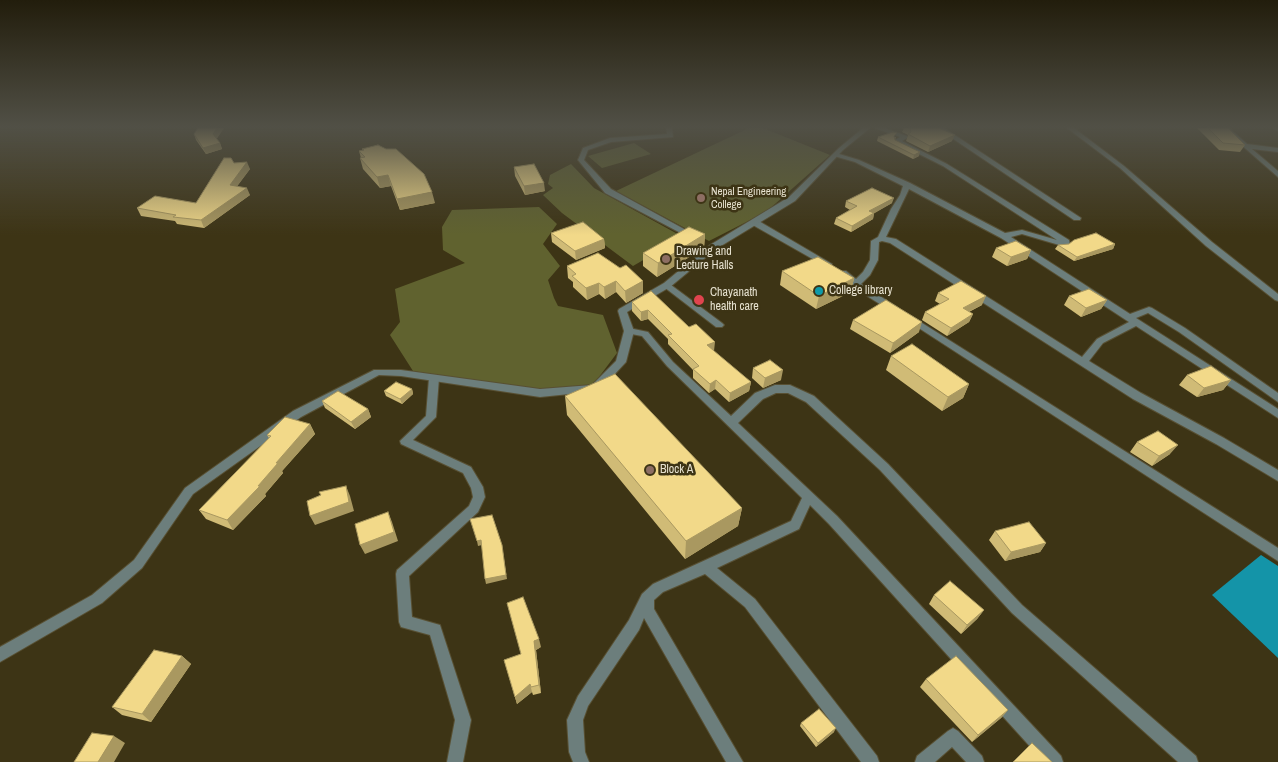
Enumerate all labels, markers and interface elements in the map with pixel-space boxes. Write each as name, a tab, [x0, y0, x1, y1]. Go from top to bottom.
place label: Nepal Engineering College	[711, 185, 786, 211]
marker: Nepal Engineering College	[695, 192, 707, 204]
place label: Drawing and Lecture Halls	[676, 245, 733, 273]
marker: Drawing and Lecture Halls	[660, 253, 672, 265]
place label: College library	[829, 284, 892, 298]
marker: College library	[813, 285, 825, 297]
place label: Chayanath health care	[710, 286, 759, 314]
marker: Chayanath health care	[692, 293, 706, 307]
place label: Block A	[660, 463, 693, 477]
marker: Block A	[644, 464, 656, 476]

